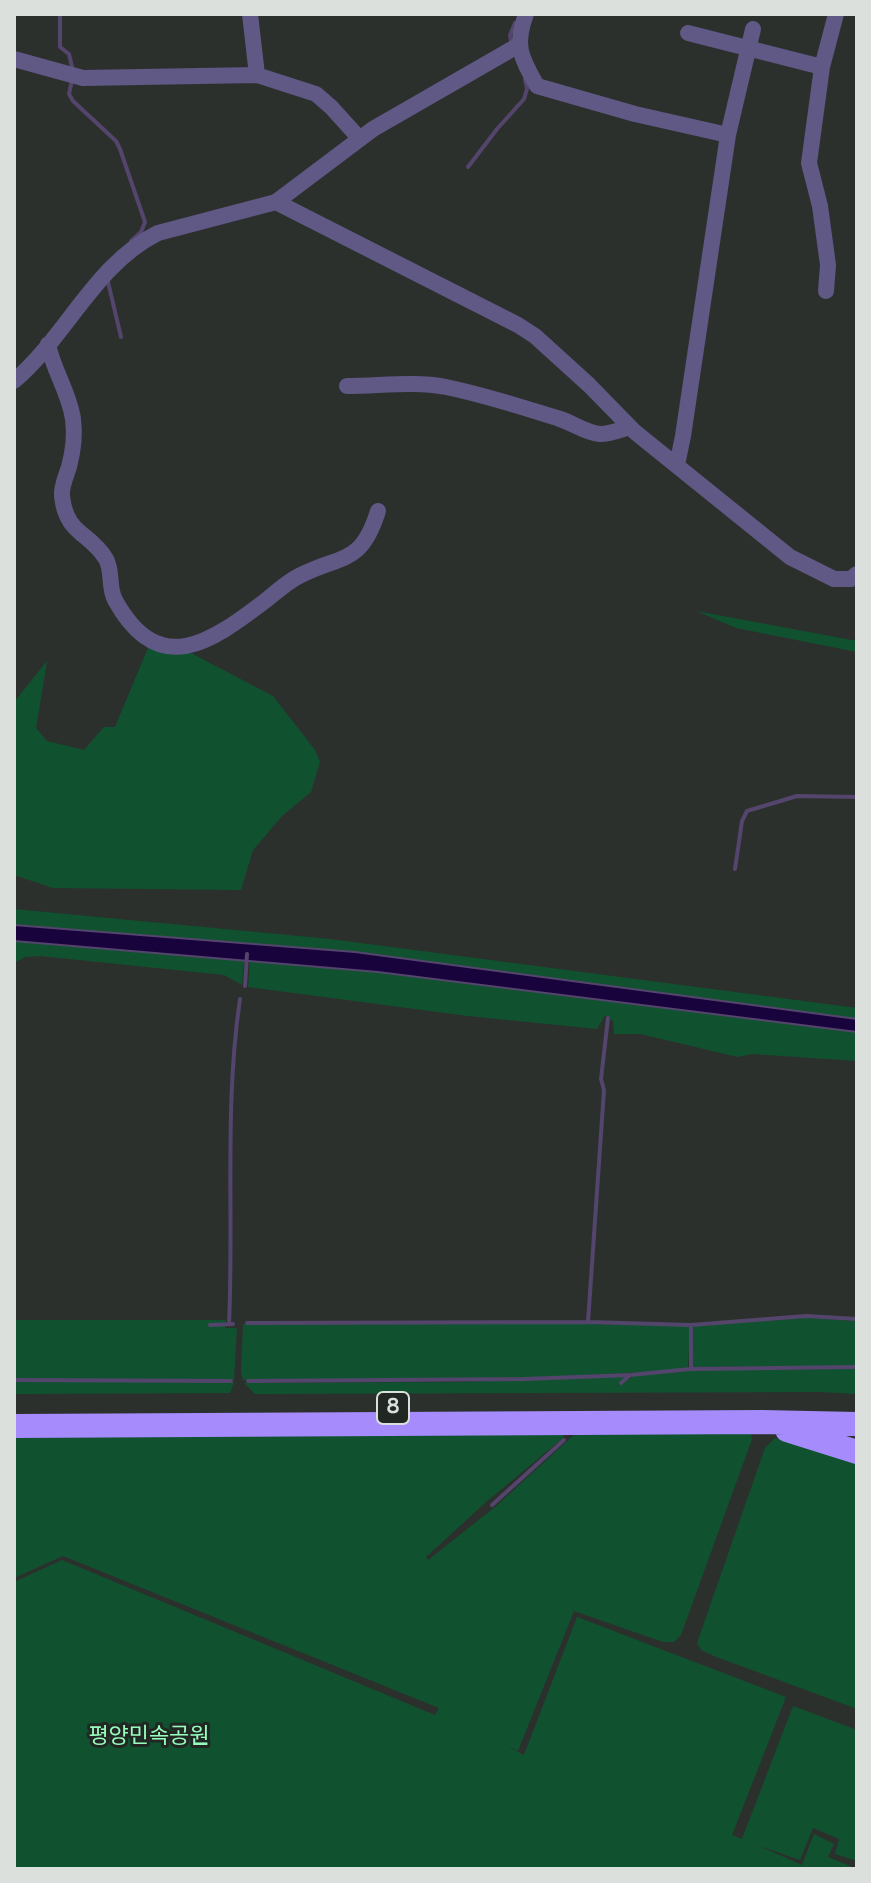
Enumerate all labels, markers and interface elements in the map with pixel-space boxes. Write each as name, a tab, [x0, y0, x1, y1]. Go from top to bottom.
road number: 8	[377, 1392, 409, 1424]
park label: 평양민속공원	[88, 1724, 210, 1750]

